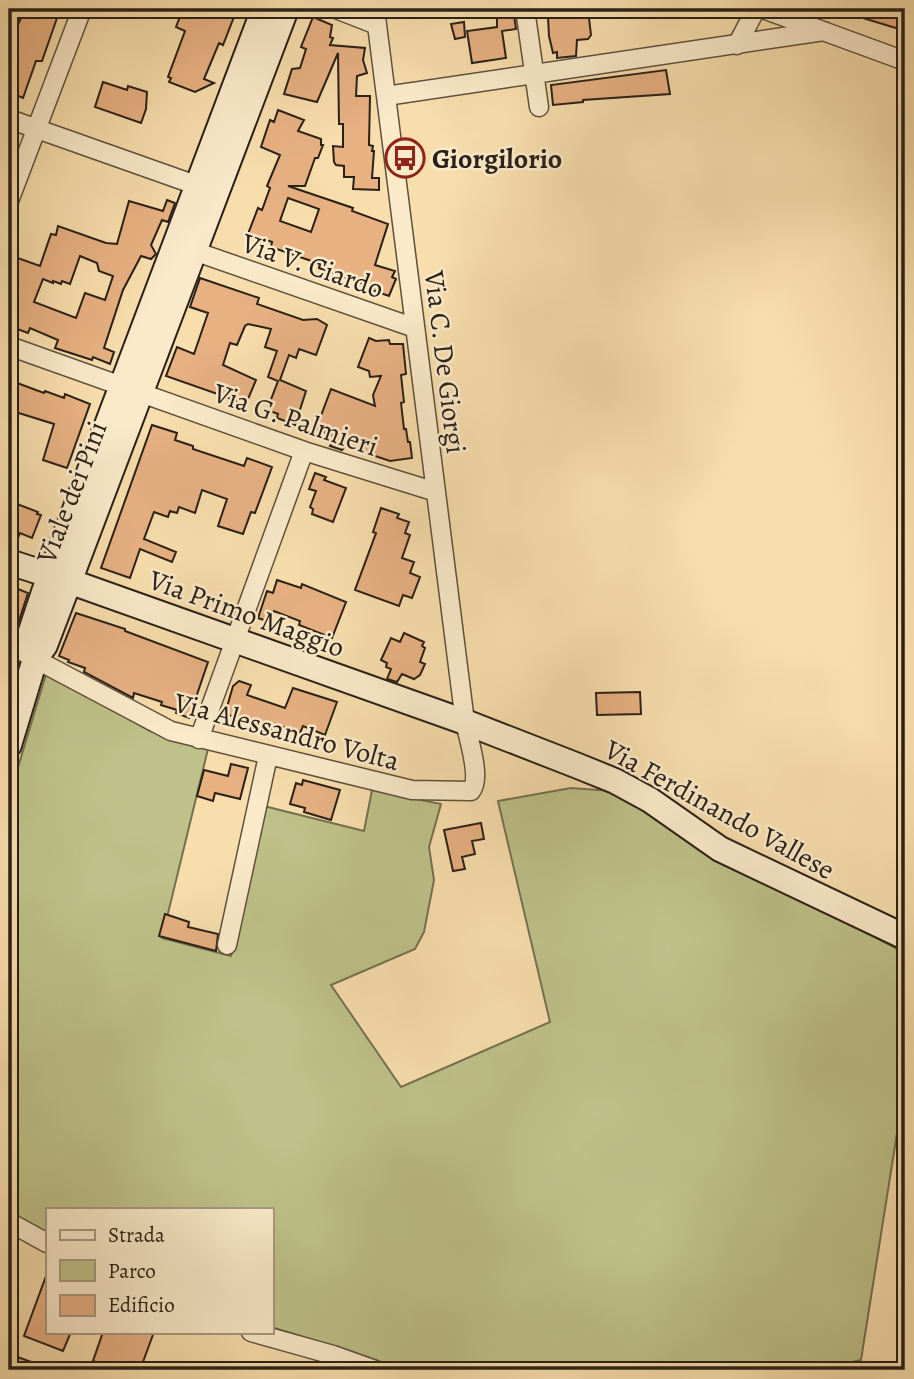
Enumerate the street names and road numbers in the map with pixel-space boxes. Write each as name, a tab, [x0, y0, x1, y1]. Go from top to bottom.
street label: Via V. Ciardo	[236, 224, 389, 308]
street label: Via C. De Giorgi	[415, 268, 475, 456]
street label: Via G. Palmieri	[207, 374, 383, 466]
street label: Viale dei Pini	[27, 416, 116, 570]
street label: Via Primo Maggio	[143, 561, 350, 667]
street label: Via Alessandro Volta	[169, 683, 403, 780]
street label: Via Ferdinando Vallese	[597, 730, 841, 889]

